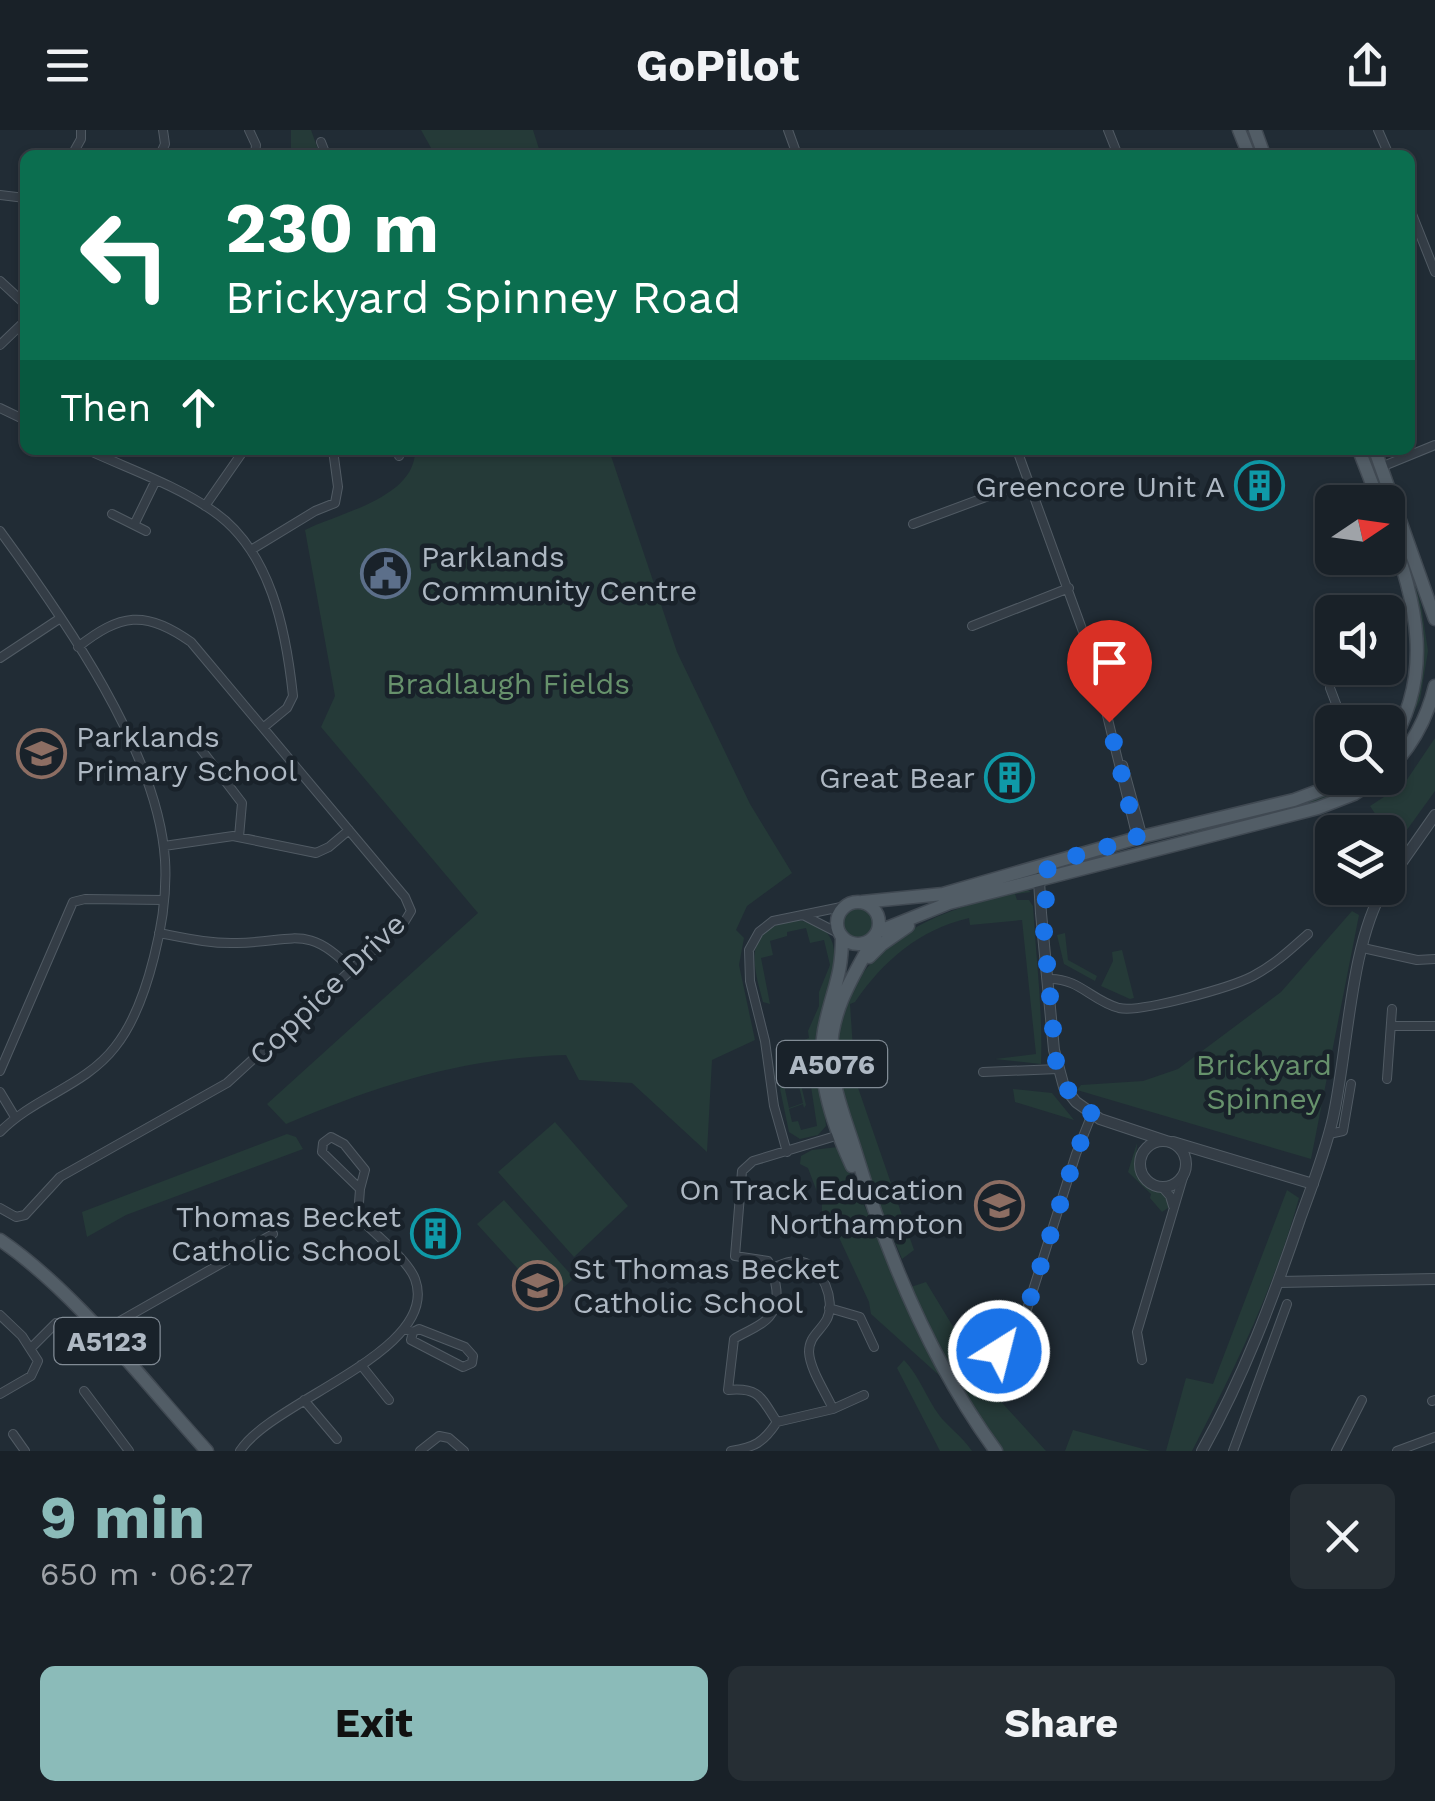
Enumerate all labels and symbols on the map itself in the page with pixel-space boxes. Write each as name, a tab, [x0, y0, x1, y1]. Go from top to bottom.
building icon: Greencore Unit A	[1234, 460, 1286, 512]
place label: Greencore Unit A	[975, 469, 1225, 504]
north arrow	[1315, 485, 1405, 575]
place label: Parklands Community Centre	[421, 539, 697, 608]
public building icon: Parklands Community Centre	[360, 547, 412, 599]
pin	[1067, 620, 1152, 723]
park label: Bradlaugh Fields	[386, 666, 630, 701]
place label: Parklands Primary School	[76, 719, 297, 788]
school or university icon: Parklands Primary School	[15, 727, 67, 779]
building icon: Great Bear	[984, 751, 1036, 803]
place label: Great Bear	[819, 760, 975, 795]
street label: Coppice Drive	[242, 906, 412, 1072]
road number: A5076	[777, 1041, 887, 1087]
park label: Brickyard Spinney	[1196, 1047, 1332, 1116]
place label: On Track Education Northampton	[679, 1172, 964, 1241]
school or university icon: On Track Education Northampton	[973, 1180, 1025, 1232]
place label: Thomas Becket Catholic School	[171, 1199, 401, 1268]
building icon: Thomas Becket Catholic School	[410, 1207, 462, 1259]
place label: St Thomas Becket Catholic School	[573, 1251, 840, 1320]
school or university icon: St Thomas Becket Catholic School	[512, 1259, 564, 1311]
position arrow	[947, 1299, 1051, 1403]
road number: A5123	[54, 1318, 160, 1364]

